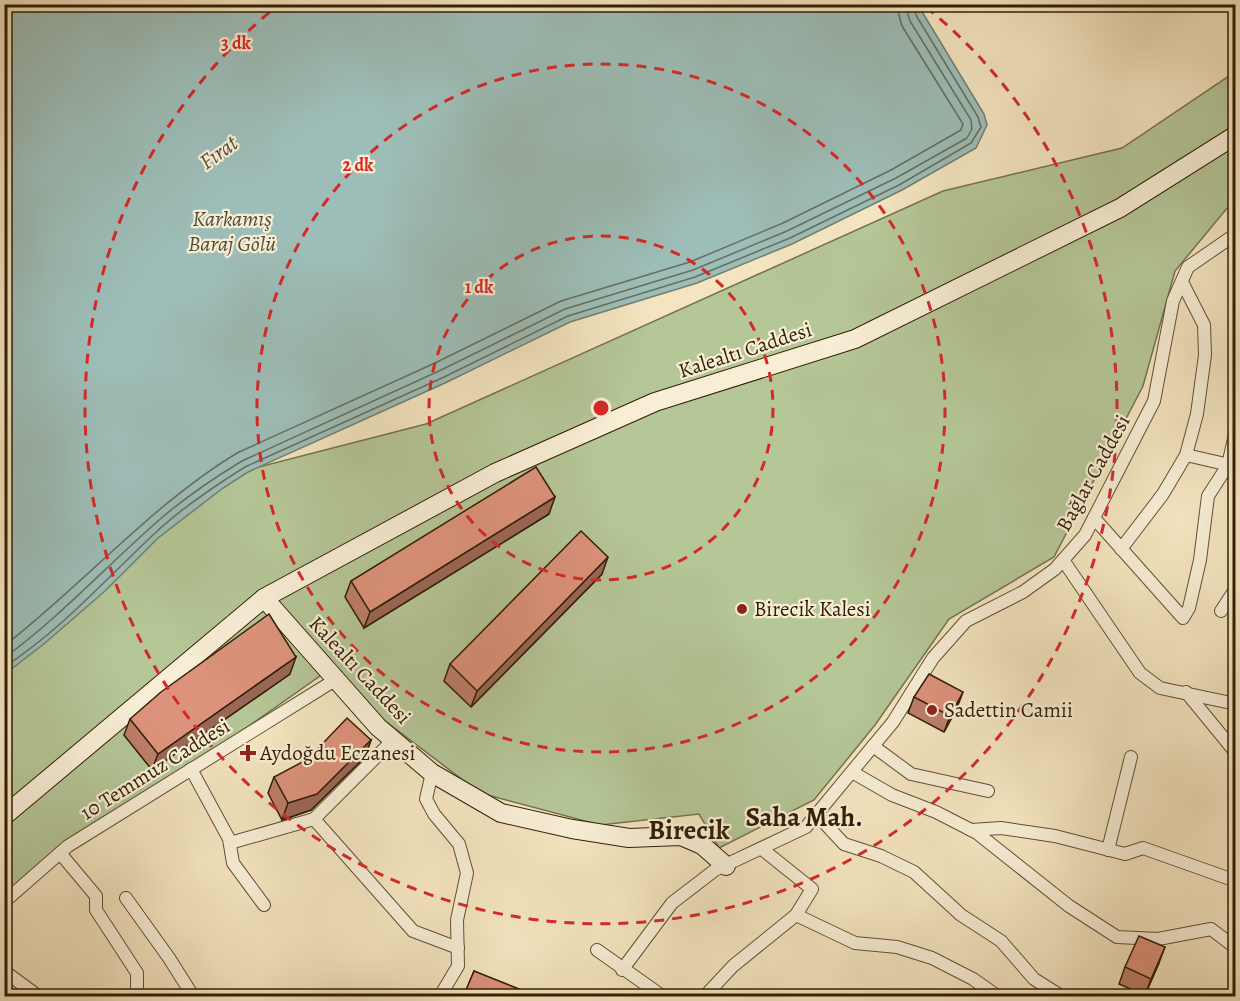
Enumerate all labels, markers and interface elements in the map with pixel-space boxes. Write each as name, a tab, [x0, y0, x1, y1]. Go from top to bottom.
text: 3 dk	[221, 31, 252, 55]
water label: Fırat	[193, 128, 244, 177]
text: 2 dk	[343, 153, 374, 177]
water label: Karkamış Baraj Gölü	[188, 204, 276, 259]
text: 1 dk	[465, 275, 494, 299]
street label: Kalealtı Caddesi	[675, 315, 815, 385]
centre of rings	[591, 398, 611, 418]
street label: Bağlar Caddesi	[1049, 410, 1137, 536]
place label: Birecik Kalesi	[754, 595, 871, 623]
marker: Birecik Kalesi	[735, 602, 749, 616]
street label: Kalealtı Caddesi	[303, 610, 418, 730]
place label: Sadettin Camii	[944, 696, 1073, 724]
marker: Sadettin Camii	[925, 703, 939, 717]
street label: 10 Temmuz Caddesi	[75, 712, 235, 826]
place label: Aydoğdu Eczanesi	[259, 739, 416, 767]
marker: Aydoğdu Eczanesi	[241, 746, 255, 760]
district label: Saha Mah.	[745, 799, 863, 835]
district label: Birecik	[648, 812, 730, 848]

